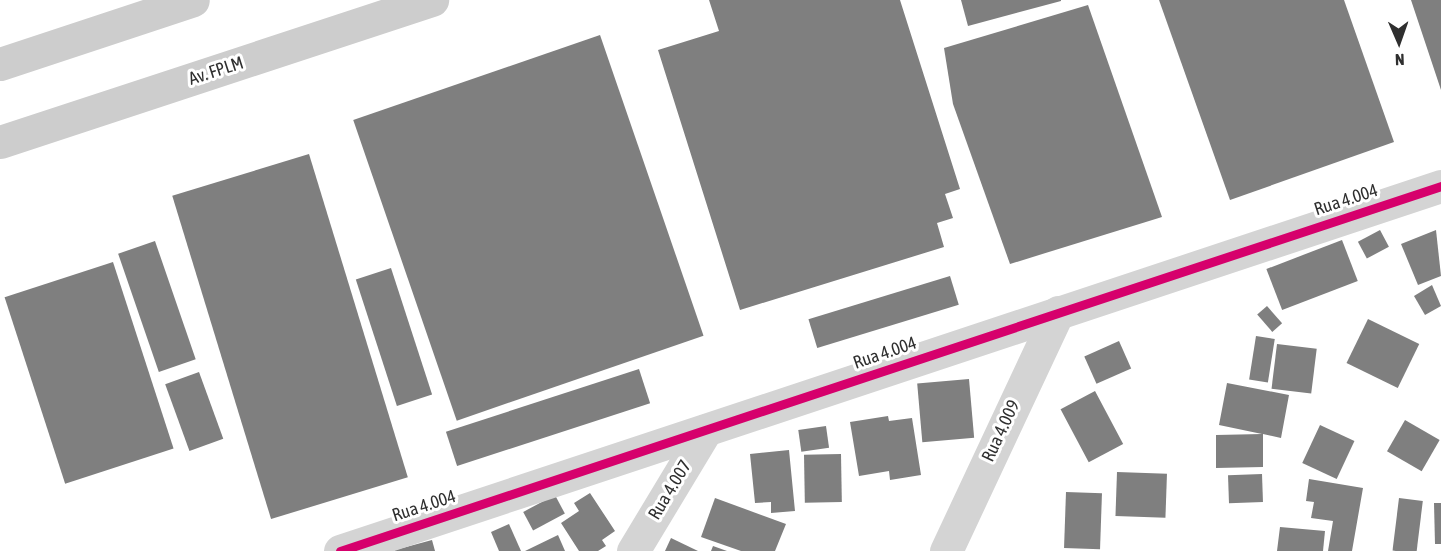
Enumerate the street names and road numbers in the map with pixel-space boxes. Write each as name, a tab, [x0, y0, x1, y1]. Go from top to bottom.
street label: Av. FPLM	[186, 52, 246, 90]
street label: Rua 4.004	[1311, 180, 1381, 220]
street label: Rua 4.004	[850, 332, 920, 374]
street label: Rua 4.009	[977, 397, 1025, 465]
street label: Rua 4.007	[644, 456, 696, 524]
street label: Rua 4.004	[389, 486, 459, 526]

